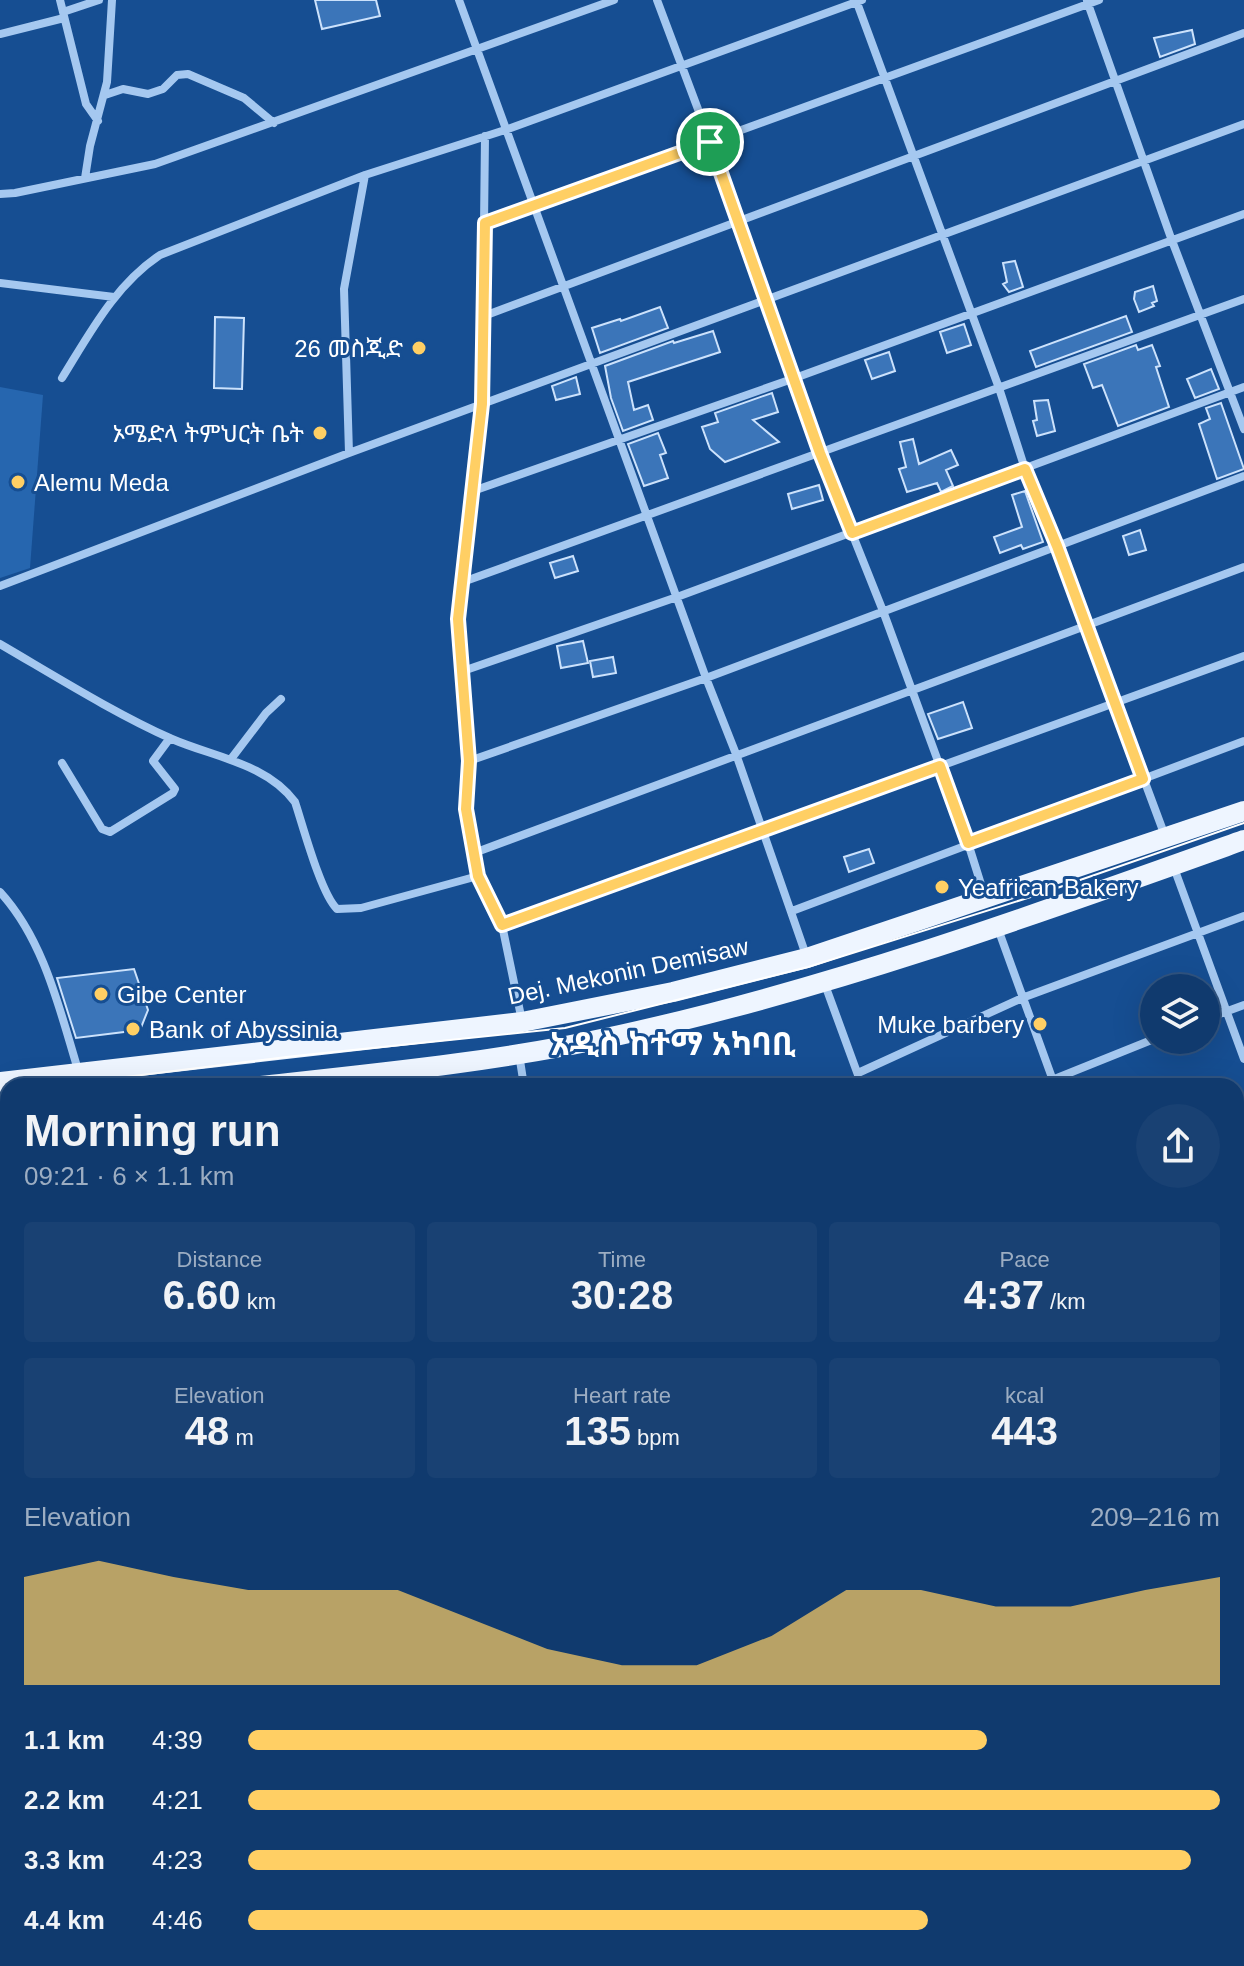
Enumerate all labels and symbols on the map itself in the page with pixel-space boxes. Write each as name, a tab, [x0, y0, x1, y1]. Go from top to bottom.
pin	[676, 108, 744, 176]
place label: 26 መስጂድ	[294, 335, 403, 362]
marker: 26 መስጂድ	[410, 339, 428, 357]
place label: ኦሜድላ ትምህርት ቤት	[113, 420, 305, 447]
marker: ኦሜድላ ትምህርት ቤት	[311, 424, 329, 442]
place label: Alemu Meda	[34, 469, 169, 496]
marker: Alemu Meda	[9, 473, 27, 491]
place label: Yeafrican Bakery	[958, 874, 1139, 901]
marker: Yeafrican Bakery	[933, 878, 951, 896]
street label: Dej. Mekonin Demisaw	[505, 932, 751, 1010]
place label: Gibe Center	[117, 981, 246, 1008]
marker: Gibe Center	[92, 985, 110, 1003]
place label: Muke barbery	[877, 1011, 1024, 1038]
marker: Muke barbery	[1031, 1015, 1049, 1033]
place label: Bank of Abyssinia	[149, 1016, 339, 1043]
marker: Bank of Abyssinia	[124, 1020, 142, 1038]
district label: አዲስ ከተማ አካባቢ	[550, 1026, 796, 1062]

